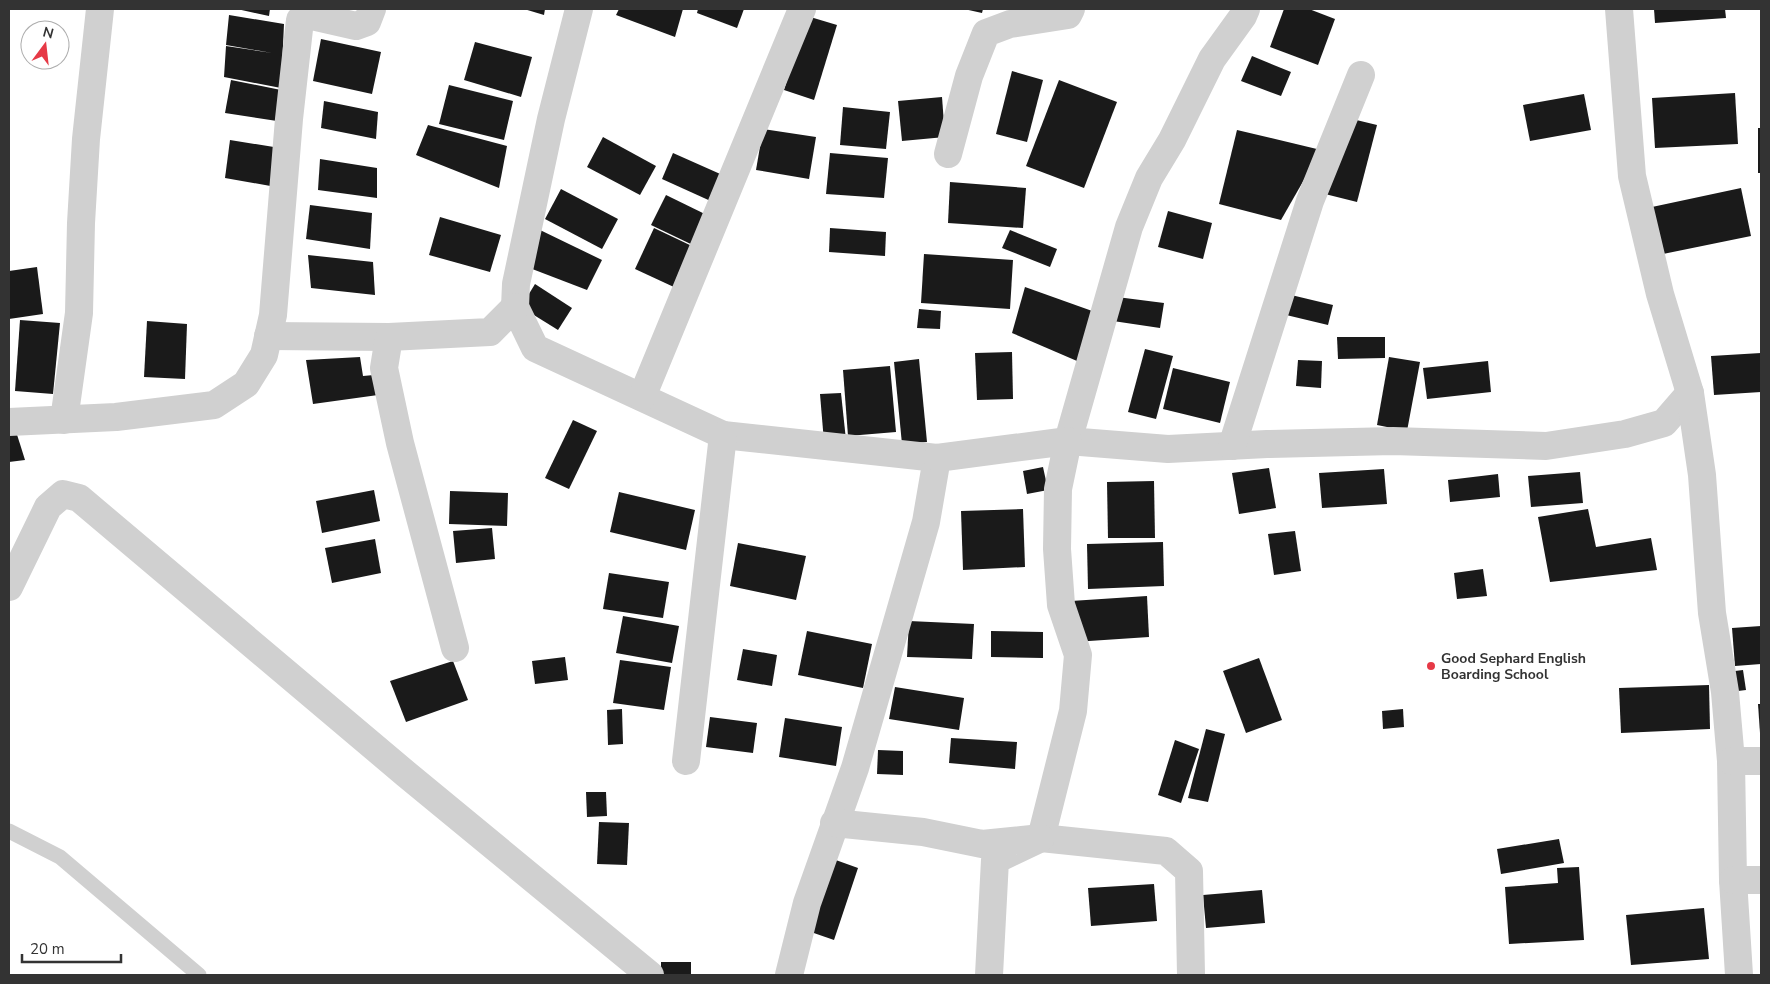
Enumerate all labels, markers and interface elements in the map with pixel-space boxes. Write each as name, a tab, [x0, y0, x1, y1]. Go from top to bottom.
north arrow	[20, 20, 70, 70]
text: N	[41, 22, 56, 43]
place label: Good Sephard English Boarding School	[1441, 649, 1586, 684]
marker: Good Sephard English Boarding School	[1425, 660, 1437, 672]
scale bar	[22, 932, 121, 964]
text: 20 m	[30, 939, 65, 959]

